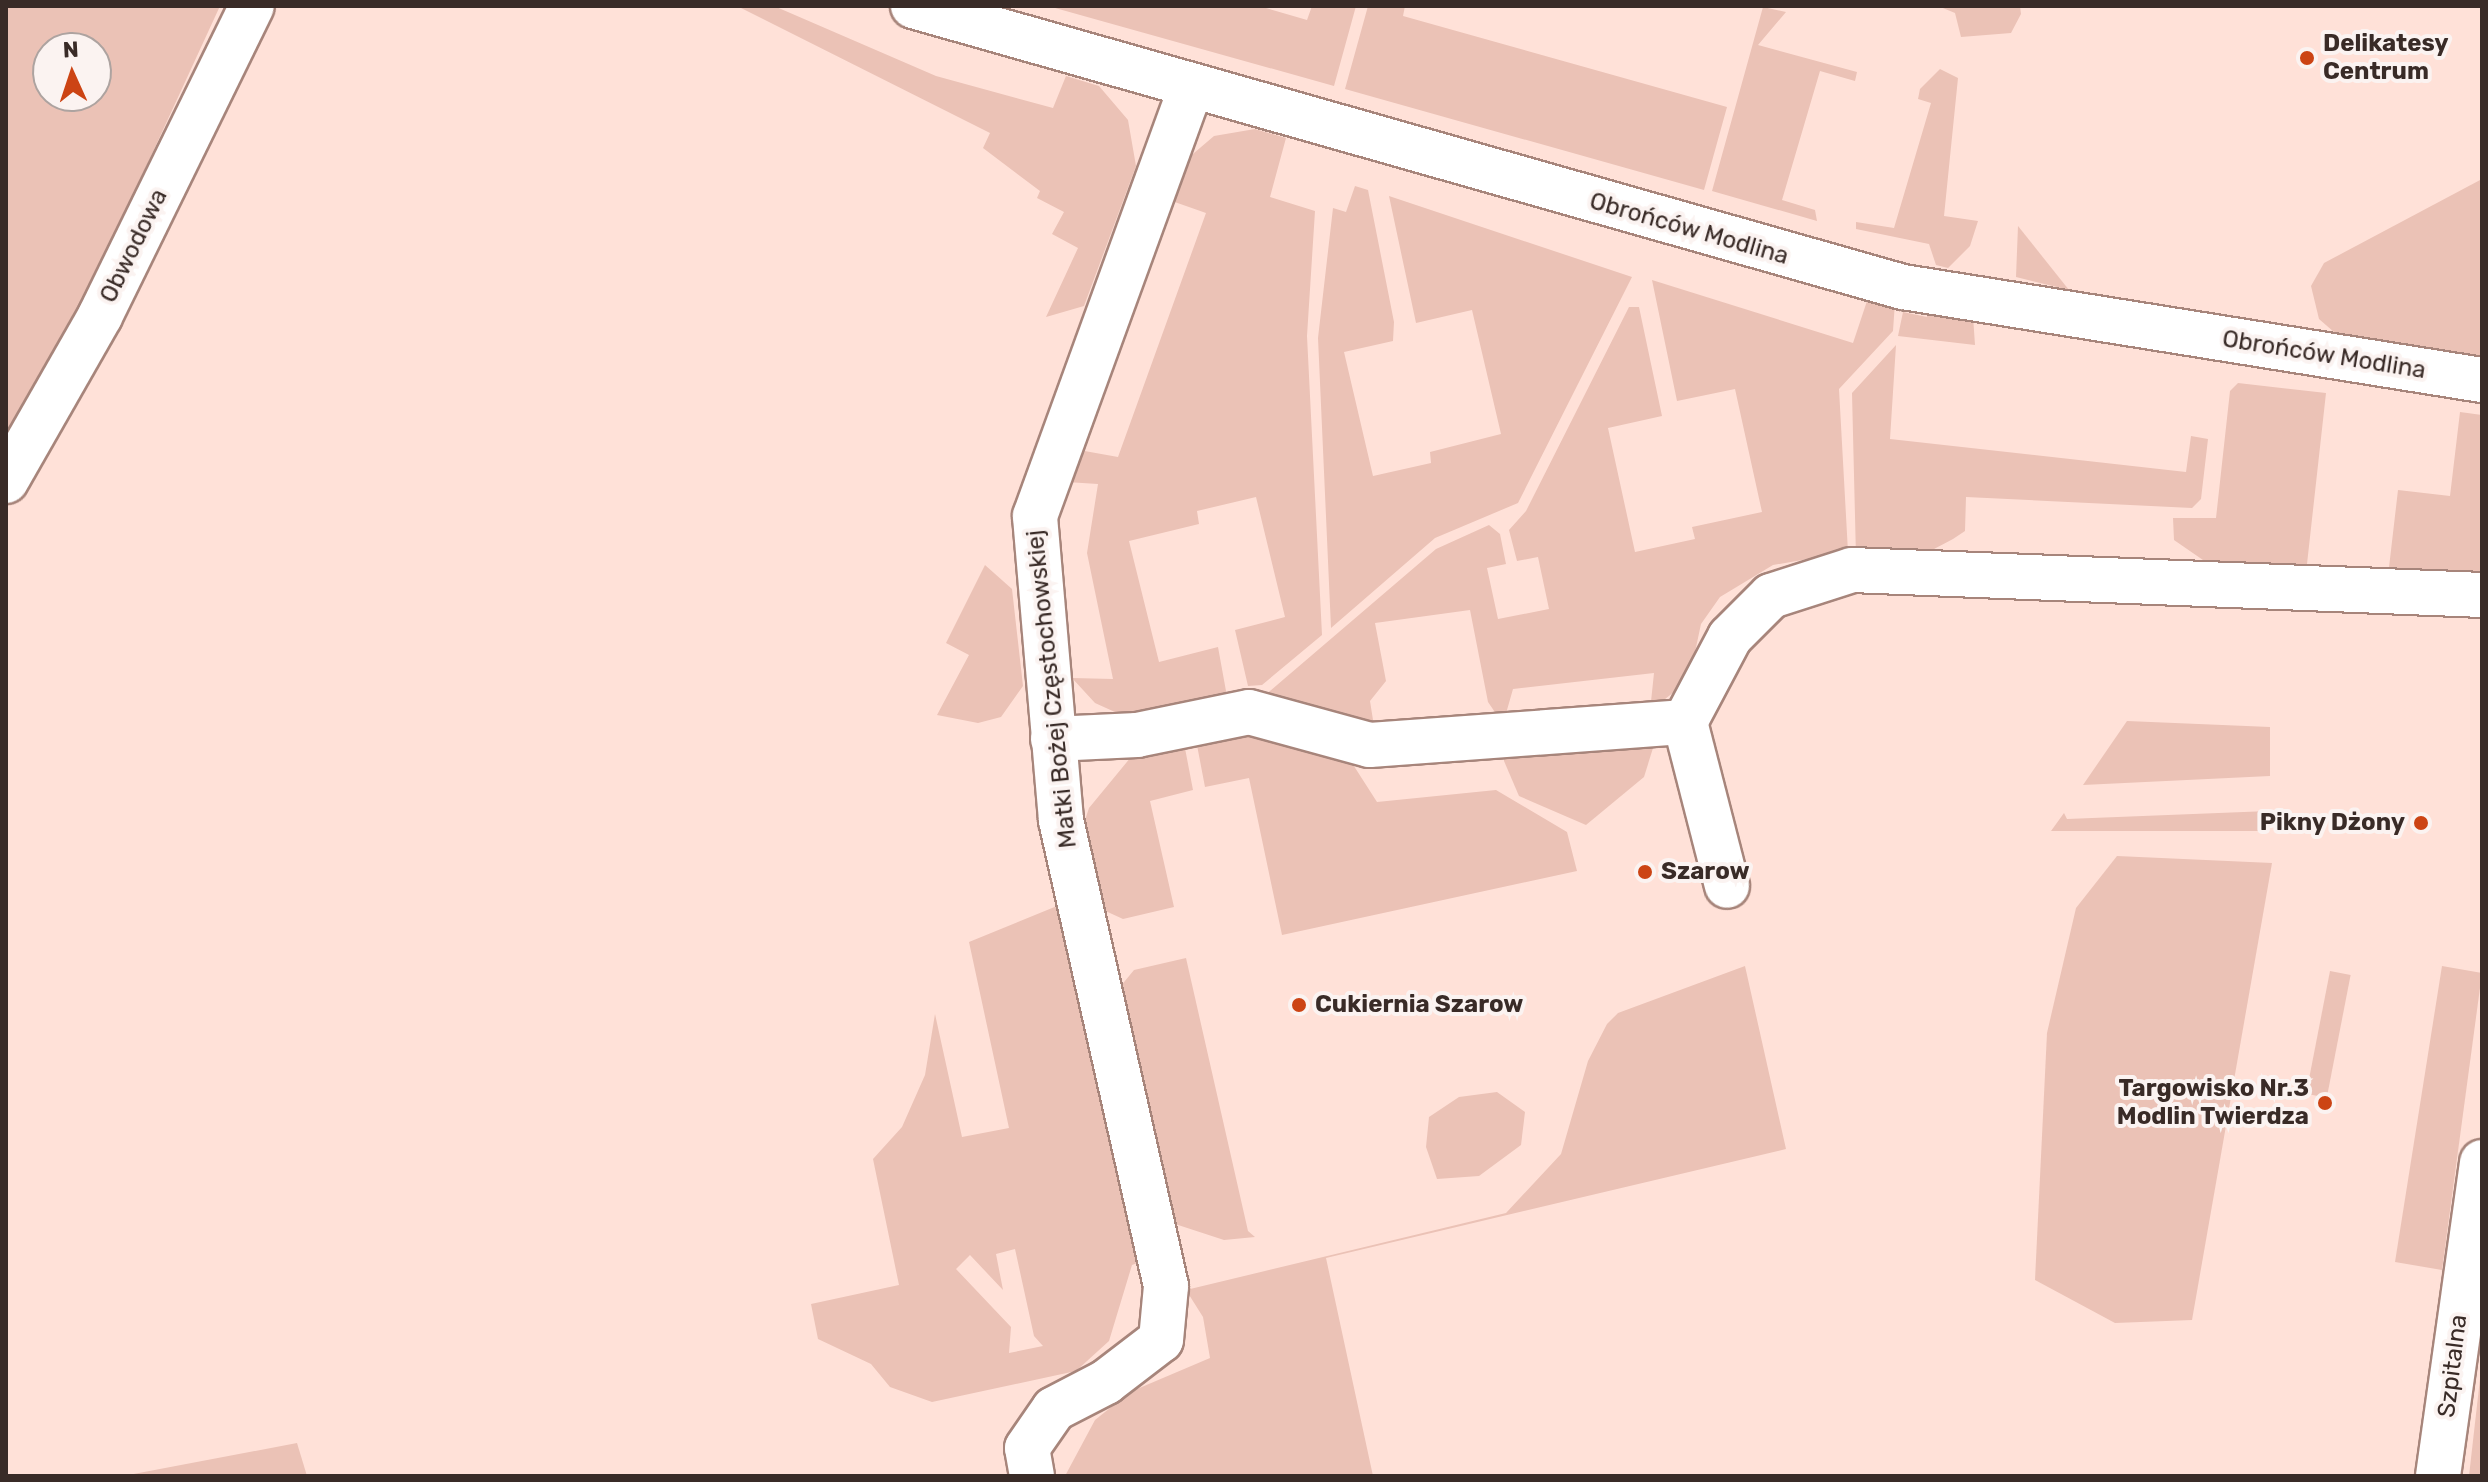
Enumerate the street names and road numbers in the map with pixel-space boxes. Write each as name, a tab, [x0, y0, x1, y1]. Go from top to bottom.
street label: Obwodowa	[94, 185, 174, 307]
street label: Obrońców Modlina	[1586, 187, 1792, 271]
street label: Obrońców Modlina	[2220, 325, 2428, 385]
street label: Matki Bożej Częstochowskiej	[1021, 528, 1083, 850]
street label: Szpitalna	[2432, 1313, 2474, 1419]

